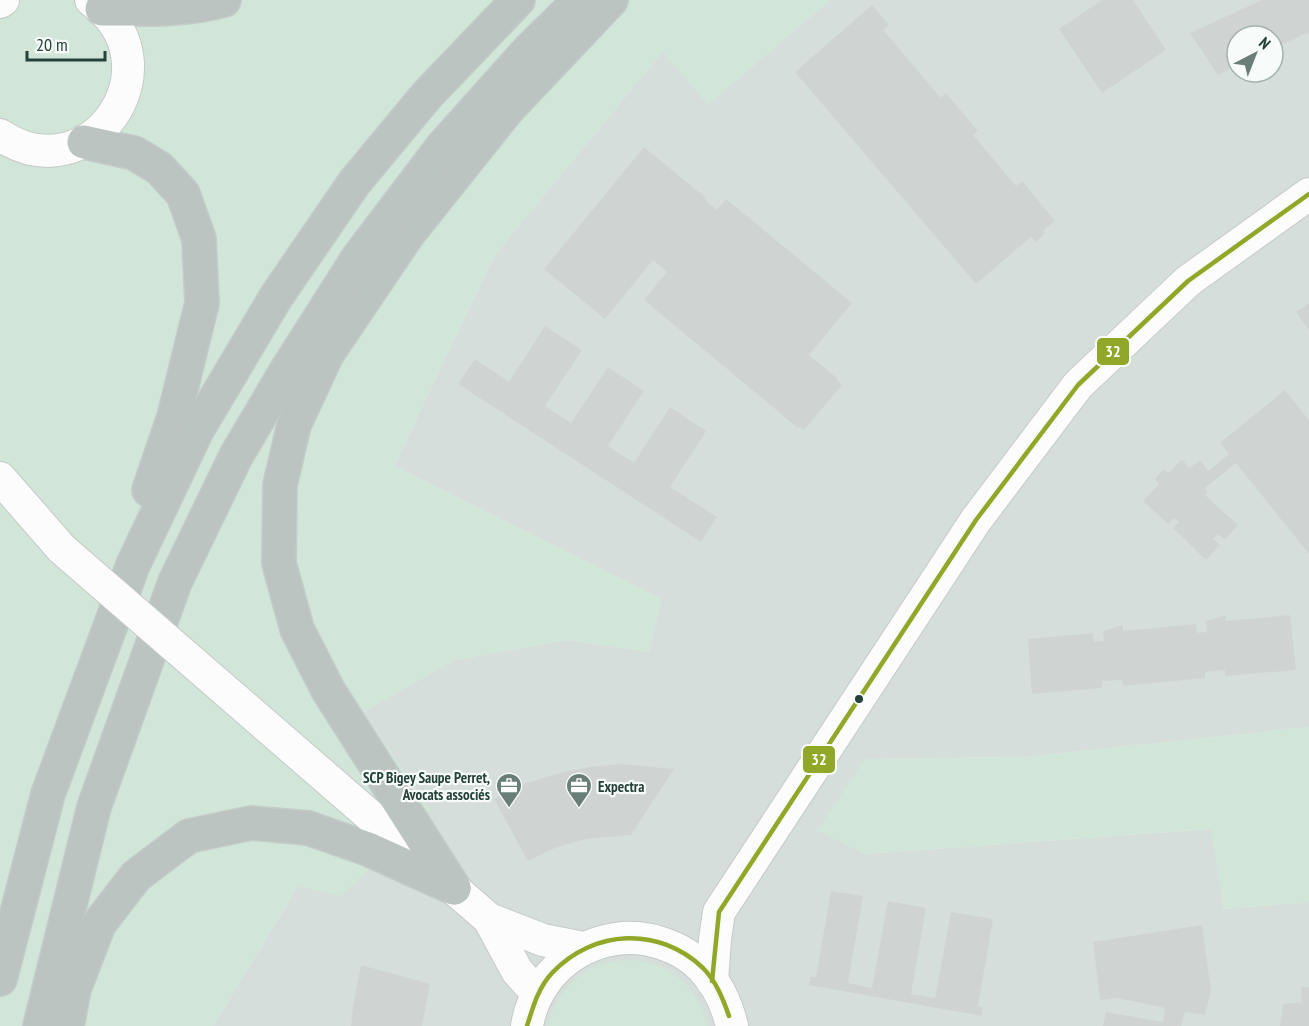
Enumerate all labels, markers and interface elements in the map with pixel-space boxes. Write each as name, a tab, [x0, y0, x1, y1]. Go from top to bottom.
scale bar	[27, 24, 105, 62]
north arrow	[1225, 24, 1285, 84]
text: 20 m	[36, 33, 68, 56]
text: N	[1255, 33, 1275, 53]
line badge: 32	[1096, 337, 1130, 366]
text: 32	[1105, 341, 1121, 361]
unlabelled marker	[853, 693, 865, 705]
line badge: 32	[802, 745, 836, 774]
text: 32	[811, 749, 827, 769]
place label: SCP Bigey Saupe Perret, Avocats associés	[363, 768, 490, 804]
office icon: SCP Bigey Saupe Perret, Avocats associés	[494, 771, 524, 809]
office icon: Expectra	[564, 771, 594, 809]
place label: Expectra	[598, 777, 644, 796]

